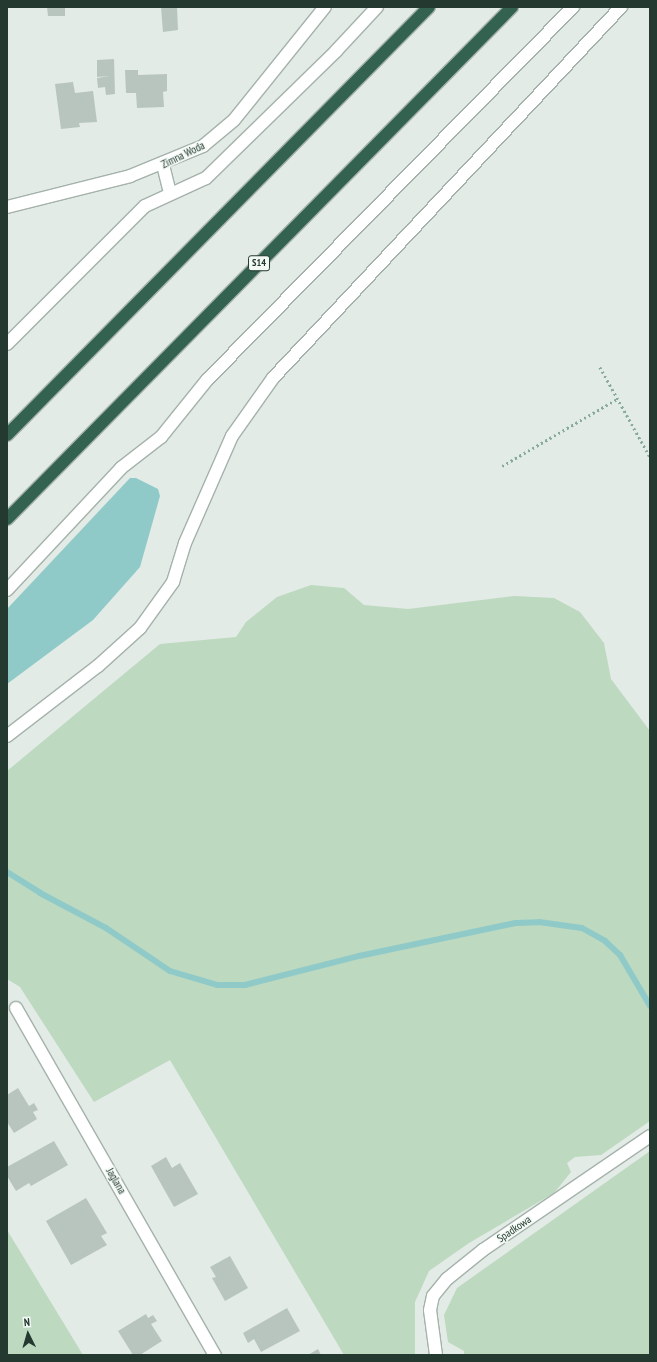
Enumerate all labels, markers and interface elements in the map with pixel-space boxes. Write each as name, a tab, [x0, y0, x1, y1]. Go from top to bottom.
street label: Zimna Woda	[159, 139, 207, 171]
road number: S14	[248, 255, 270, 271]
street label: Jaglana	[103, 1166, 129, 1196]
street label: Spadkowa	[494, 1213, 534, 1245]
north arrow	[8, 1314, 48, 1354]
text: N	[23, 1315, 31, 1329]

